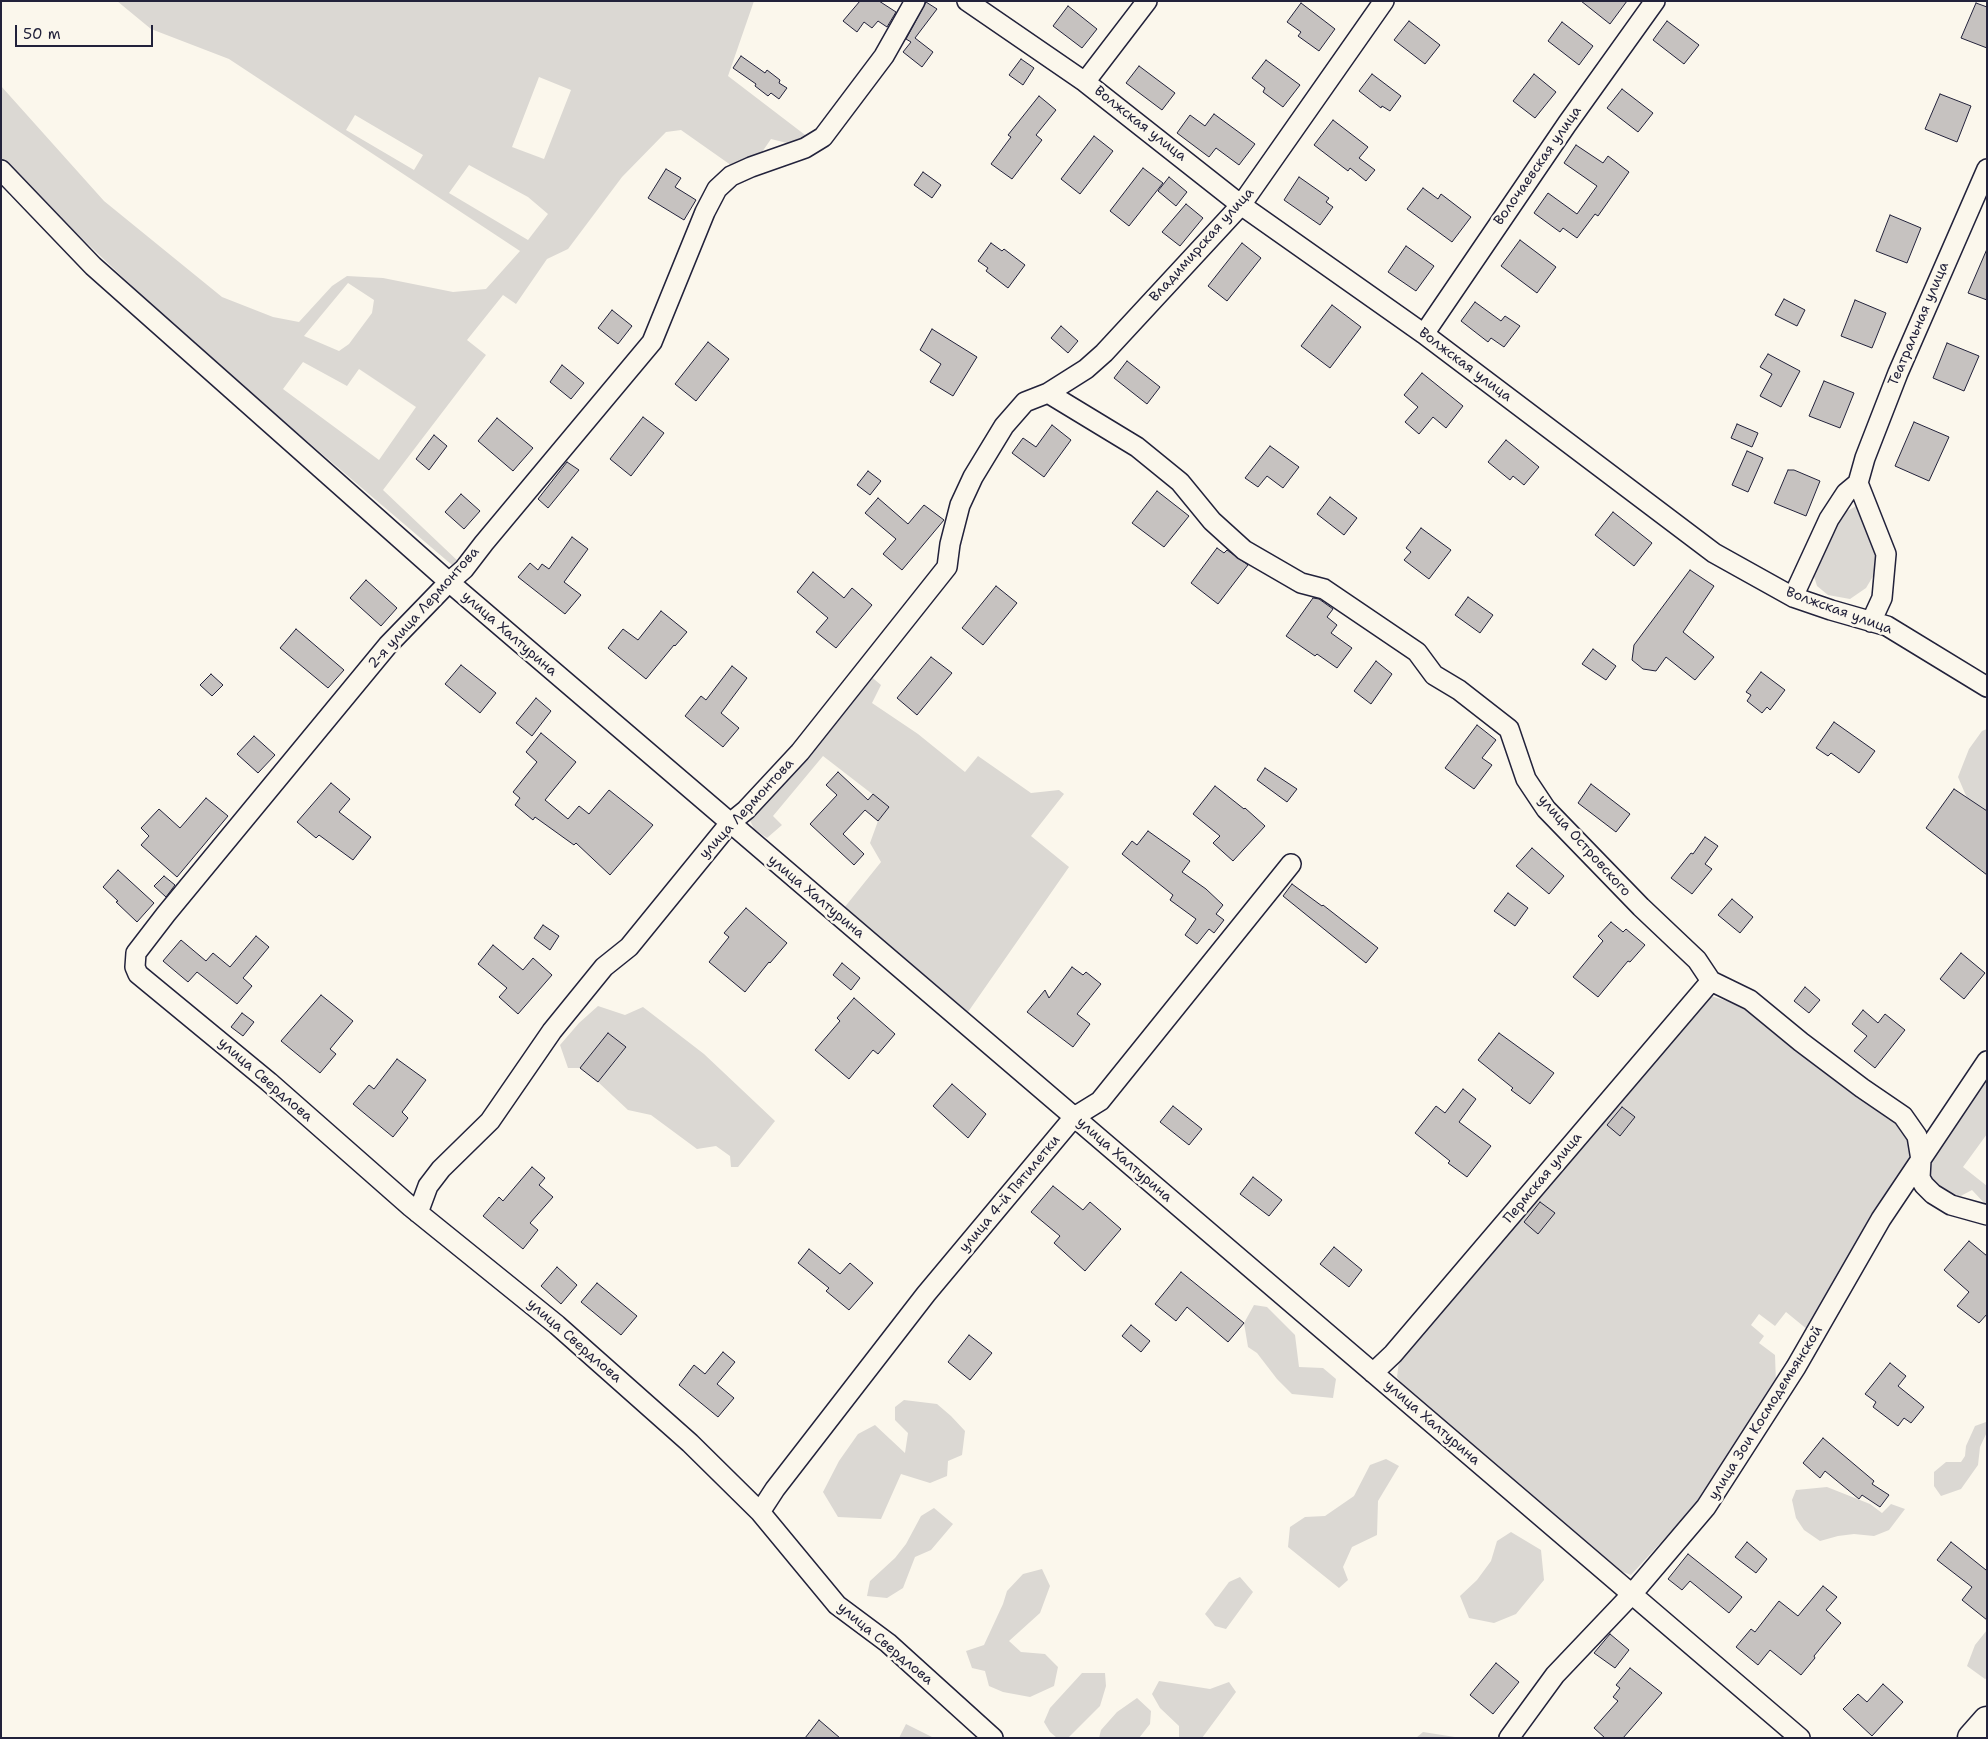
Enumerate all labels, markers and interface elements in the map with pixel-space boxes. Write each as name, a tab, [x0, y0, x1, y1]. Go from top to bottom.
scale bar	[18, 15, 155, 47]
text: 50 m	[23, 24, 61, 44]
street label: Волжская улица	[1091, 83, 1189, 165]
street label: Волочаевская улица	[1491, 103, 1585, 229]
street label: Владимирская улица	[1146, 184, 1258, 306]
street label: Театральная улица	[1885, 259, 1953, 389]
street label: Волжская улица	[1415, 325, 1515, 405]
street label: 2-я улица Лермонтова	[365, 544, 483, 672]
street label: Волжская улица	[1783, 584, 1895, 638]
street label: улица Халтурина	[458, 588, 560, 680]
street label: улица Лермонтова	[696, 755, 798, 863]
street label: улица Островского	[1534, 792, 1634, 900]
street label: улица Халтурина	[764, 852, 868, 942]
street label: улица Свердлова	[214, 1034, 316, 1126]
street label: улица Халтурина	[1073, 1114, 1175, 1206]
street label: Пермская улица	[1500, 1129, 1586, 1227]
street label: улица 4-й Пятилетки	[956, 1132, 1064, 1256]
street label: улица Свердлова	[523, 1295, 625, 1387]
street label: улица Зои Космодемьянской	[1705, 1323, 1827, 1503]
street label: улица Халтурина	[1381, 1377, 1483, 1469]
street label: улица Свердлова	[834, 1599, 936, 1689]

